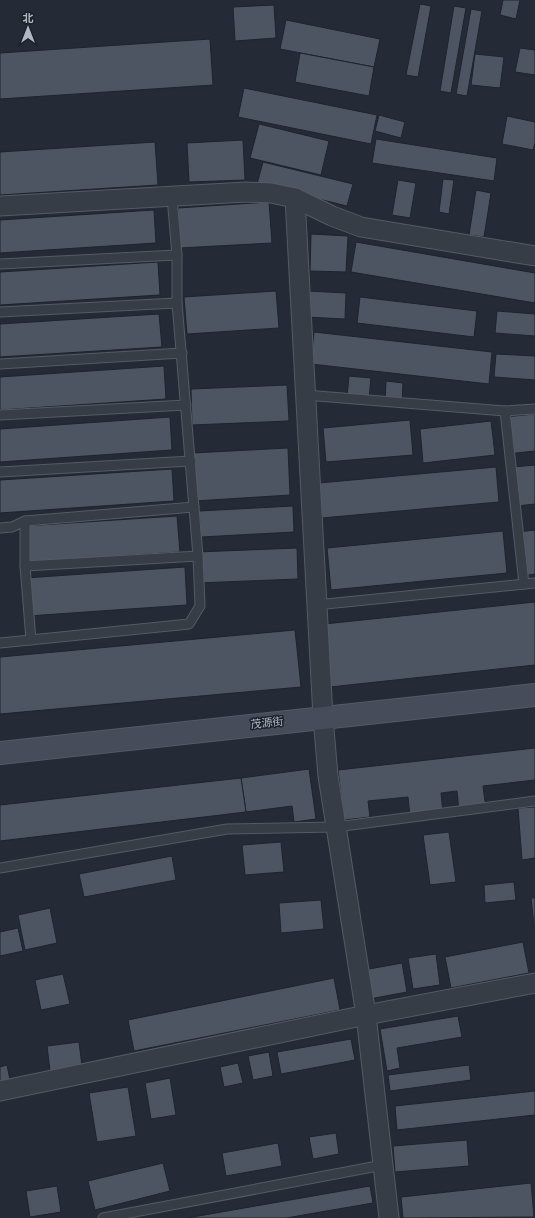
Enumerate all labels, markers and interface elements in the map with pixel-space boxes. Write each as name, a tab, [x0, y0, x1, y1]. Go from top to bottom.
north arrow	[8, 8, 48, 48]
text: 北	[23, 12, 34, 25]
street label: 茂源街	[250, 715, 284, 731]

